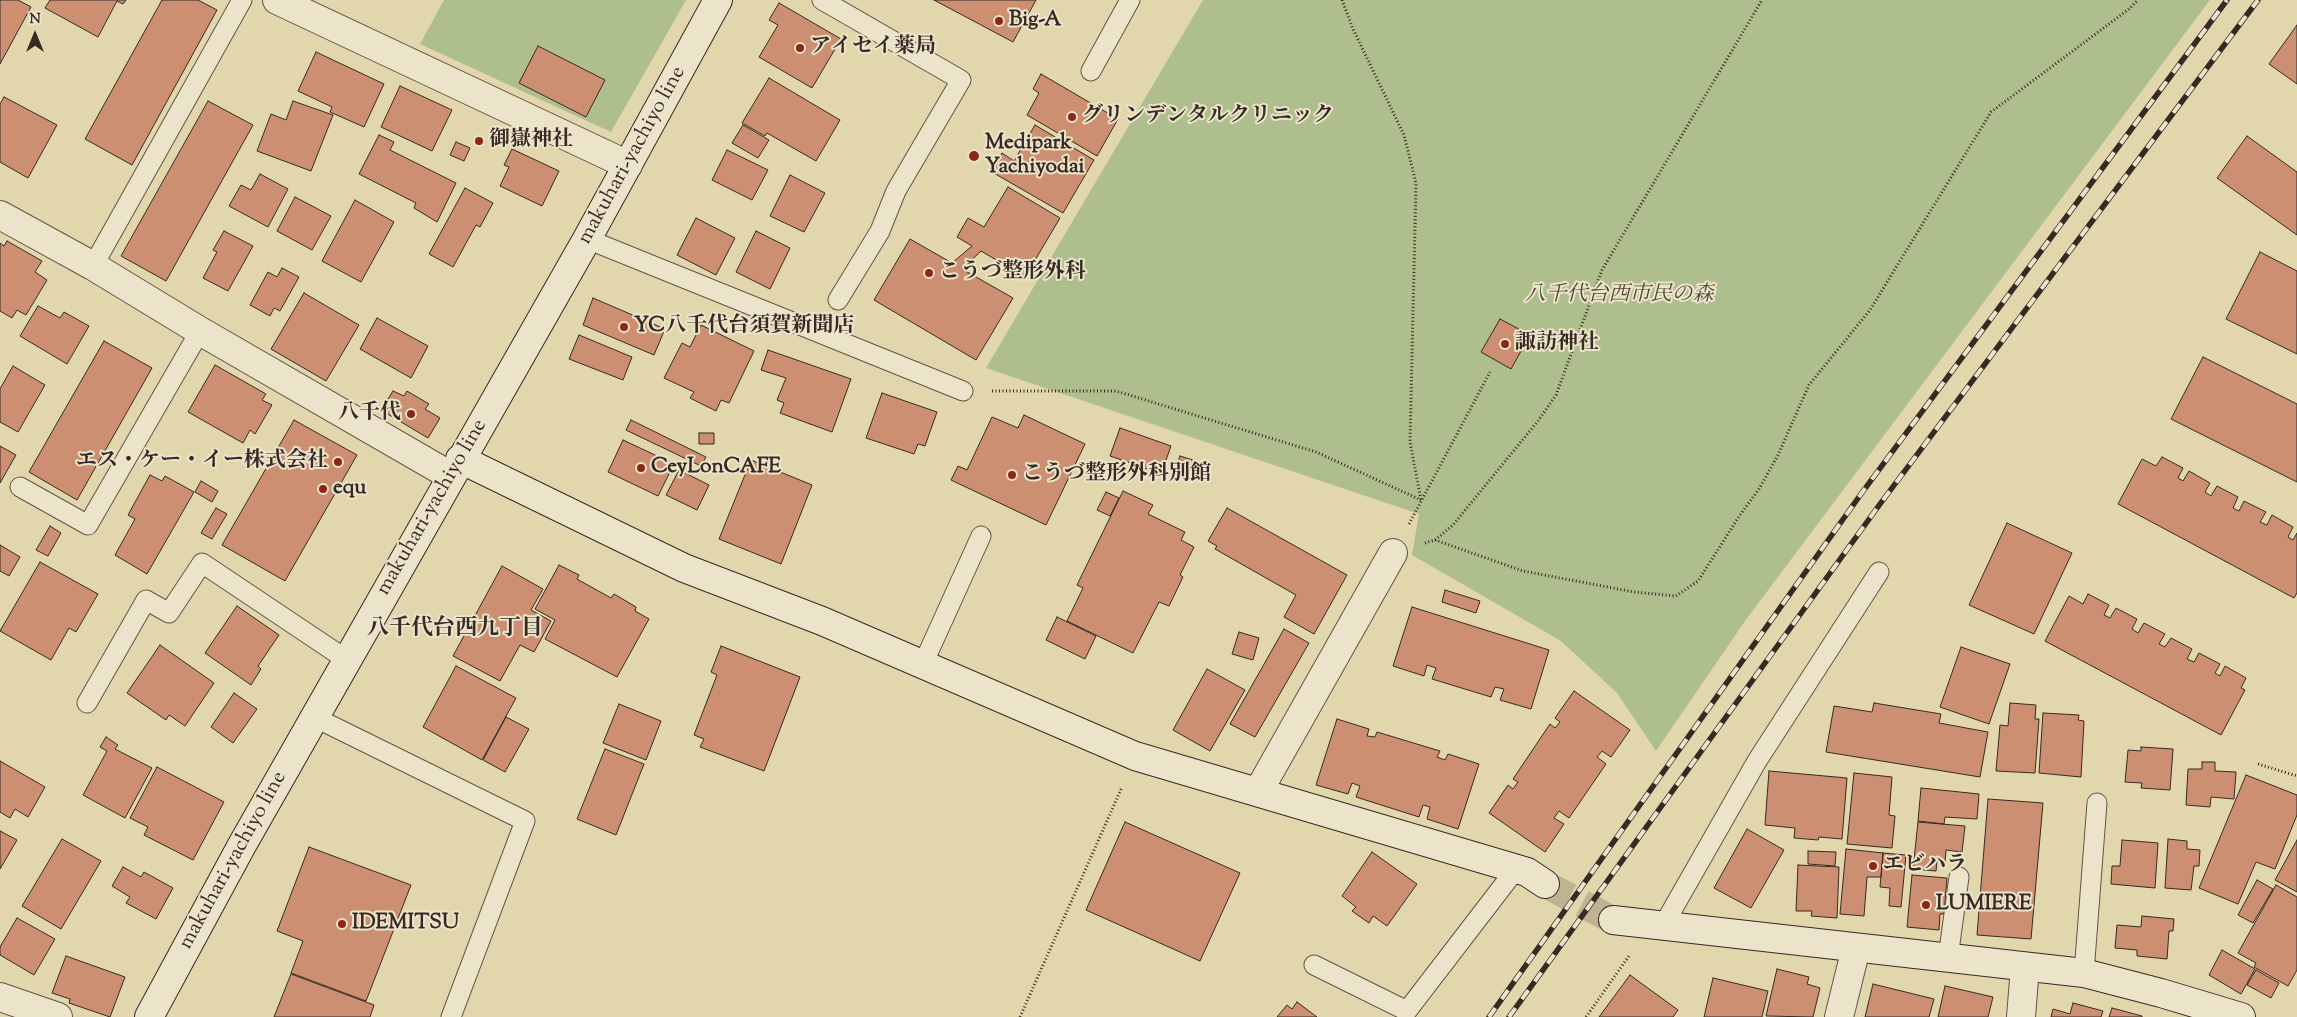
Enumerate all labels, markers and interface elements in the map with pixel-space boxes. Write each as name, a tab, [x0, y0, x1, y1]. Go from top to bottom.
place label: Big-A	[1009, 8, 1061, 34]
north arrow	[10, 10, 60, 60]
text: N	[29, 10, 41, 30]
marker: Big-A	[993, 15, 1005, 27]
place label: アイセイ薬局	[810, 35, 936, 61]
marker: アイセイ薬局	[794, 42, 806, 54]
street label: makuhari-yachiyo line	[574, 63, 692, 249]
place label: グリンデンタルクリニック	[1082, 104, 1334, 130]
marker: グリンデンタルクリニック	[1066, 111, 1078, 123]
place label: 御嶽神社	[489, 128, 573, 154]
place label: Medipark Yachiyodai	[985, 131, 1085, 181]
marker: 御嶽神社	[473, 135, 485, 147]
marker: Medipark Yachiyodai	[967, 149, 981, 163]
place label: こうづ整形外科	[939, 260, 1086, 286]
marker: こうづ整形外科	[923, 267, 935, 279]
park label: 八千代台西市民の森	[1525, 283, 1713, 309]
place label: YC八千代台須賀新聞店	[634, 314, 854, 340]
marker: YC八千代台須賀新聞店	[618, 321, 630, 333]
place label: 諏訪神社	[1515, 331, 1599, 357]
marker: 諏訪神社	[1499, 338, 1511, 350]
place label: 八千代	[338, 401, 401, 427]
marker: 八千代	[405, 408, 417, 420]
street label: makuhari-yachiyo line	[372, 415, 494, 601]
place label: エス・ケー・イー株式会社	[76, 449, 328, 475]
place label: CeyLonCAFE	[651, 455, 781, 481]
marker: エス・ケー・イー株式会社	[332, 456, 344, 468]
marker: CeyLonCAFE	[635, 462, 647, 474]
place label: こうづ整形外科別館	[1022, 462, 1211, 488]
marker: こうづ整形外科別館	[1006, 469, 1018, 481]
place label: equ	[333, 476, 366, 502]
marker: equ	[317, 483, 329, 495]
district label: 八千代台西九丁目	[367, 617, 543, 643]
street label: makuhari-yachiyo line	[175, 768, 293, 954]
place label: エビハラ	[1883, 853, 1967, 879]
marker: エビハラ	[1867, 860, 1879, 872]
place label: LUMIERE	[1936, 892, 2032, 918]
marker: LUMIERE	[1920, 899, 1932, 911]
place label: IDEMITSU	[352, 911, 459, 937]
marker: IDEMITSU	[336, 918, 348, 930]

